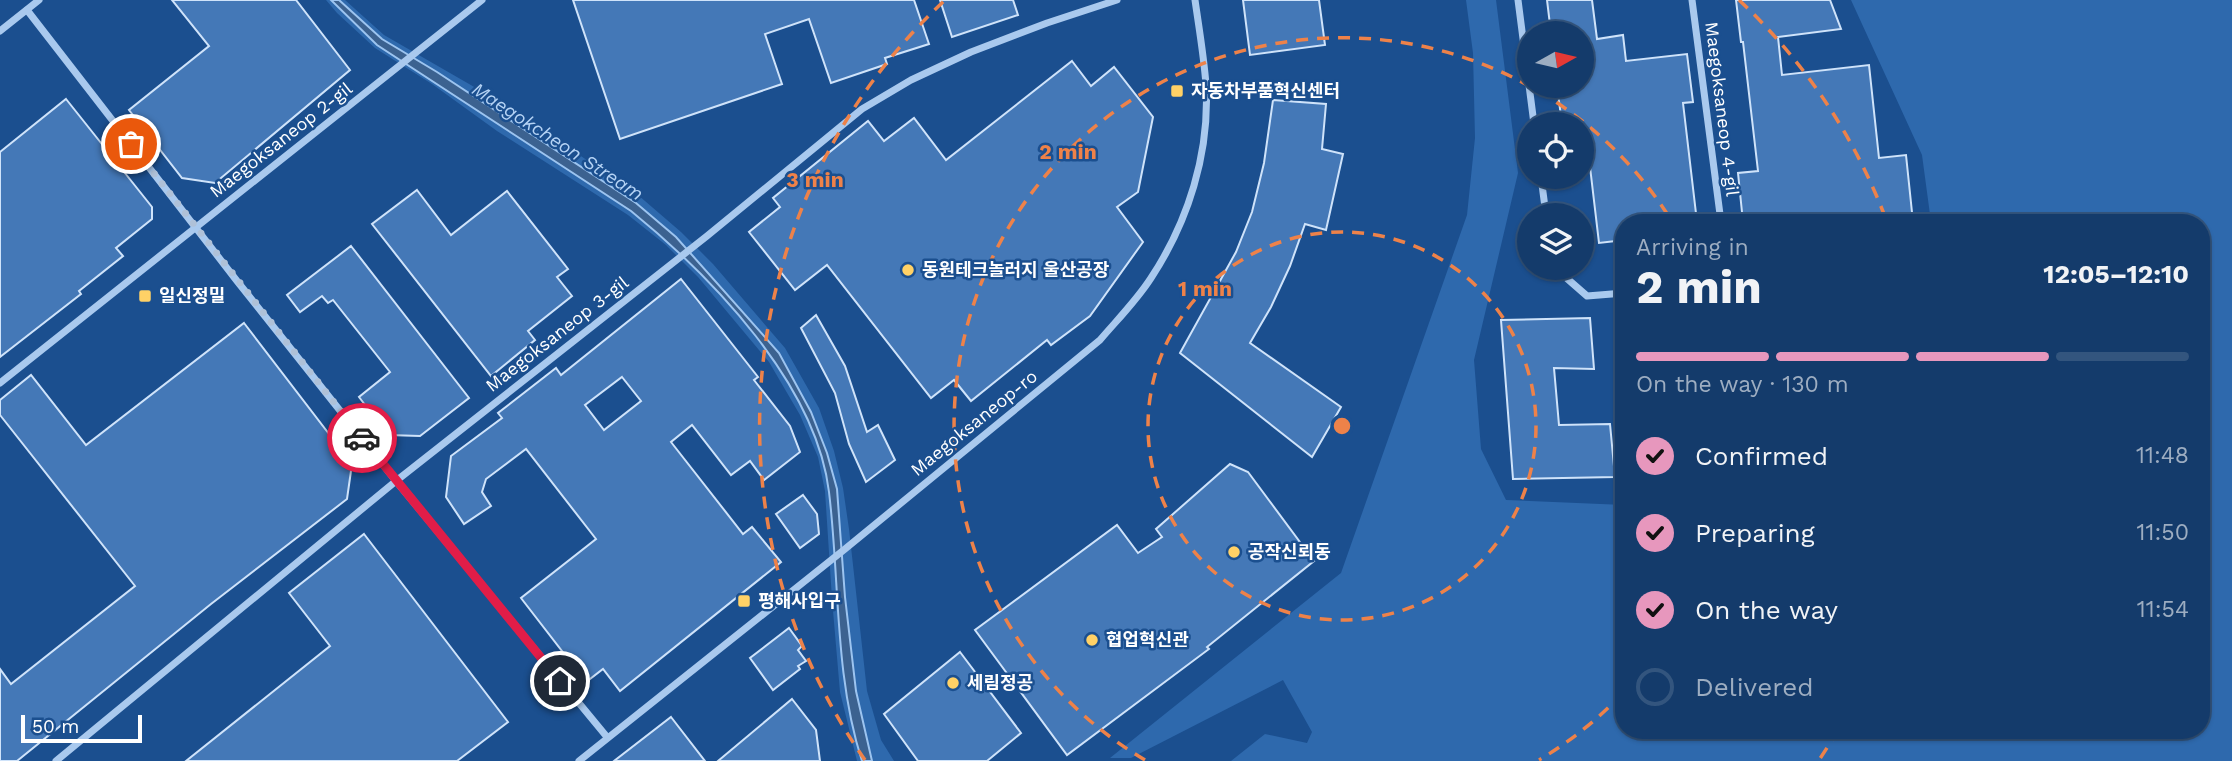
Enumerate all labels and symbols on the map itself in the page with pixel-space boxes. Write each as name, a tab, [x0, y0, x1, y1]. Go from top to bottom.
street label: Maegoksaneop 4-gil	[1701, 20, 1744, 198]
north arrow	[1517, 21, 1594, 98]
street label: Maegoksaneop 2-gil	[205, 77, 356, 202]
water label: Maegokcheon Stream	[468, 77, 648, 205]
place label: 자동차부품혁신센터	[1191, 80, 1340, 101]
marker: 자동차부품혁신센터	[1169, 83, 1185, 99]
pin	[101, 114, 161, 174]
text: 2 min	[1039, 139, 1097, 164]
text: 3 min	[786, 167, 844, 192]
place label: 동원테크놀러지 울산공장	[922, 259, 1110, 280]
marker: 동원테크놀러지 울산공장	[900, 262, 916, 278]
street label: Maegoksaneop 3-gil	[481, 271, 633, 396]
text: 1 min	[1178, 276, 1232, 301]
place label: 일신정밀	[159, 285, 225, 306]
marker: 일신정밀	[137, 288, 153, 304]
street label: Maegoksaneop-ro	[906, 365, 1041, 480]
courier	[327, 403, 397, 473]
centre of rings	[1330, 414, 1354, 438]
place label: 공작신뢰동	[1248, 541, 1331, 562]
marker: 공작신뢰동	[1226, 544, 1242, 560]
place label: 평해사입구	[758, 590, 841, 611]
marker: 평해사입구	[736, 593, 752, 609]
place label: 협업혁신관	[1106, 629, 1189, 650]
marker: 협업혁신관	[1084, 632, 1100, 648]
pin	[530, 651, 590, 711]
place label: 세림정공	[967, 672, 1033, 693]
marker: 세림정공	[945, 675, 961, 691]
scale bar	[21, 712, 142, 744]

